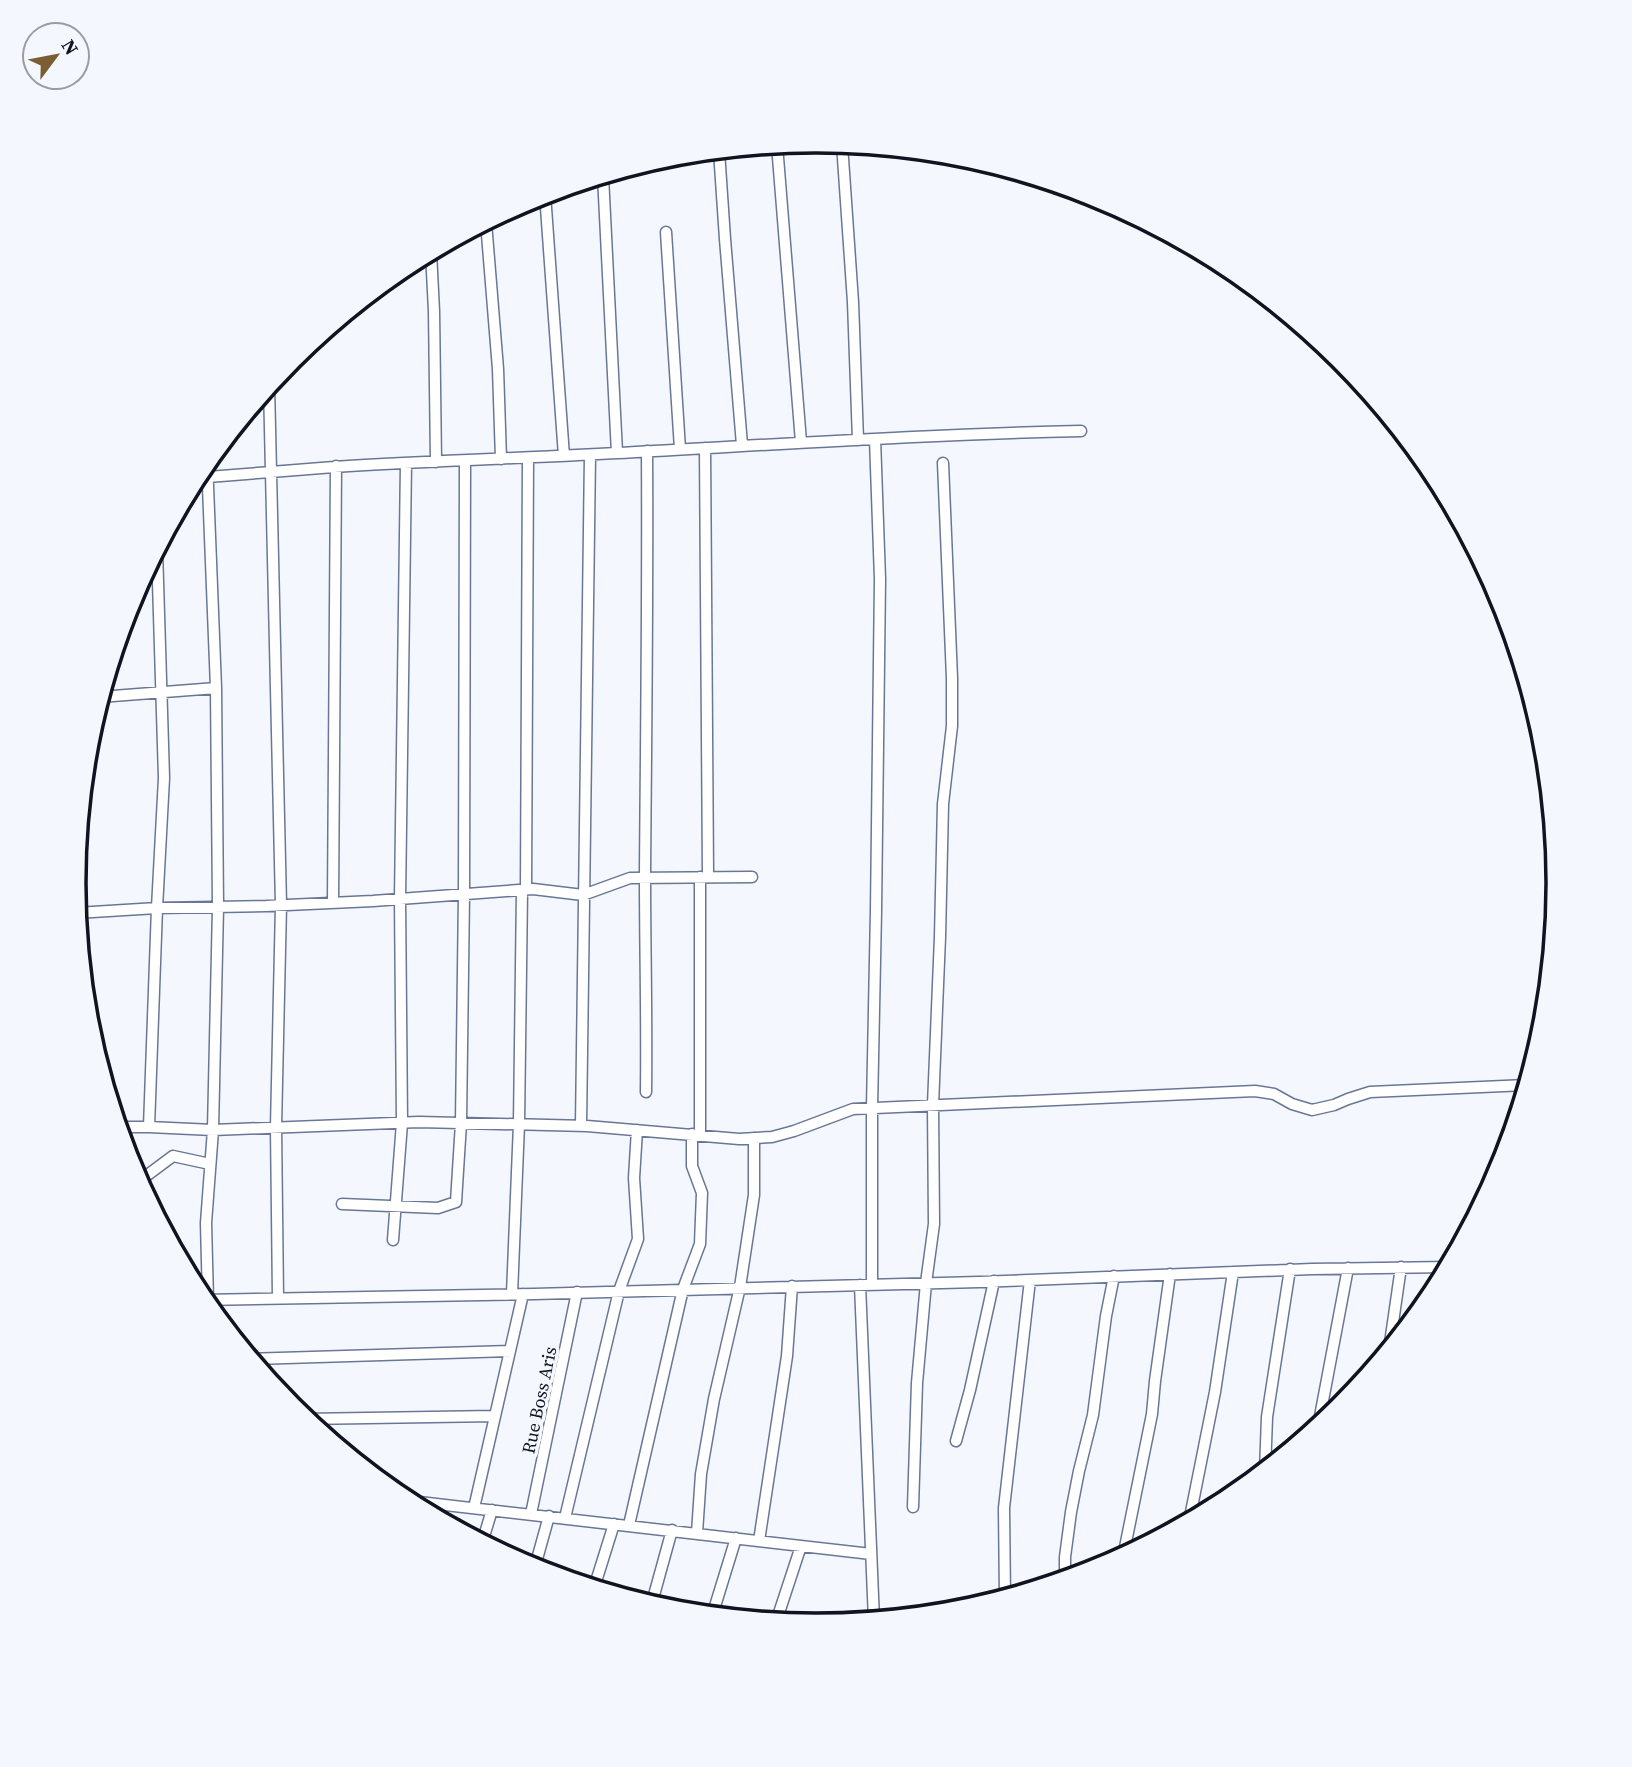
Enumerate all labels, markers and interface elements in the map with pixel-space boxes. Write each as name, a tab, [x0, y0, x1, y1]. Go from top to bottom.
north arrow	[21, 21, 91, 91]
text: N	[56, 34, 85, 60]
street label: Rue Boss Aris	[515, 1344, 563, 1456]

